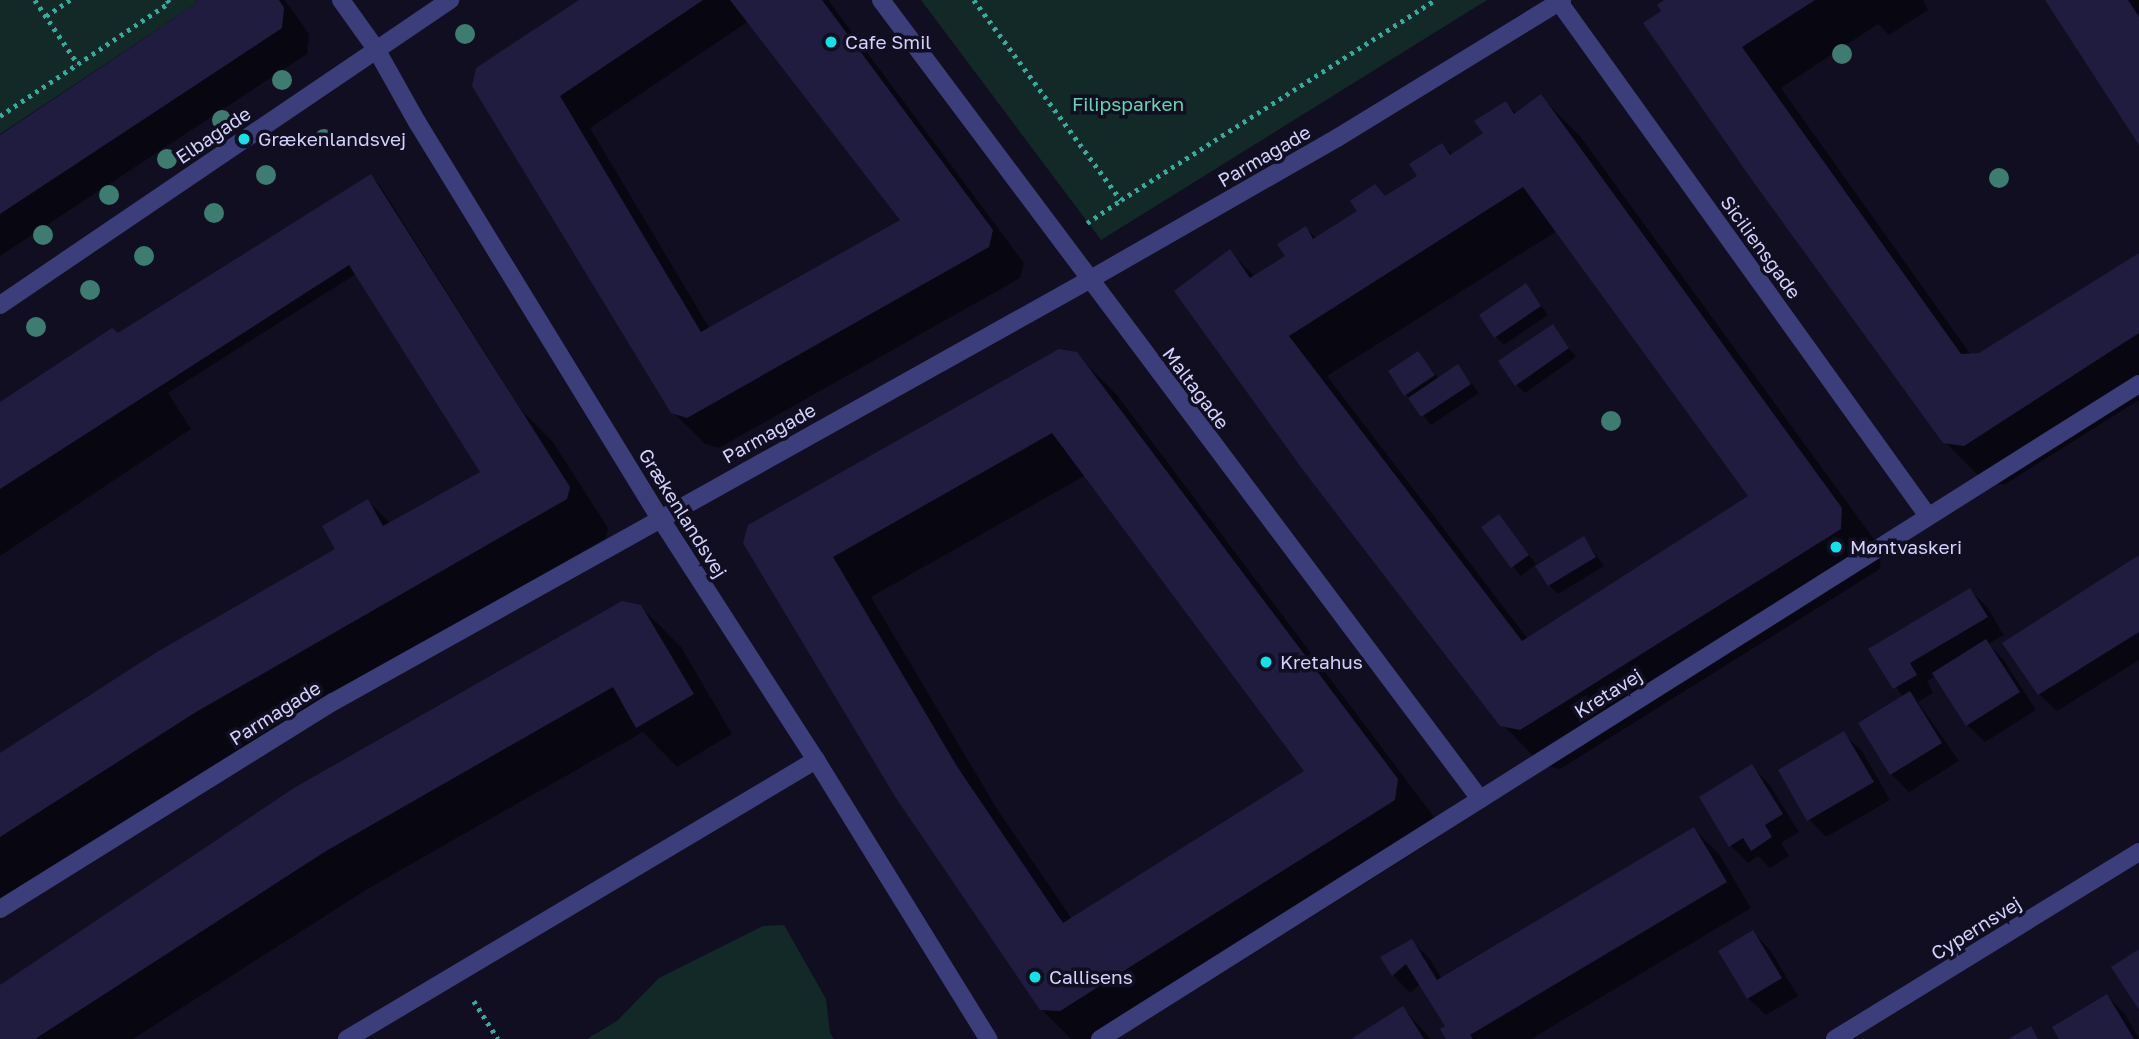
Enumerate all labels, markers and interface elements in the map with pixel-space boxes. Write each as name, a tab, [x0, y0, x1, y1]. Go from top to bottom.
place label: Cafe Smil	[845, 31, 931, 53]
marker: Cafe Smil	[823, 34, 839, 50]
park label: Filipsparken	[1072, 93, 1184, 115]
street label: Elbagade	[171, 102, 255, 168]
street label: Parmagade	[1214, 120, 1314, 192]
place label: Grækenlandsvej	[258, 128, 406, 150]
marker: Grækenlandsvej	[236, 131, 252, 147]
street label: Siciliensgade	[1716, 191, 1806, 303]
street label: Maltagade	[1158, 343, 1234, 433]
street label: Parmagade	[718, 398, 820, 468]
street label: Grækenlandsvej	[634, 444, 732, 582]
place label: Møntvaskeri	[1850, 536, 1962, 558]
marker: Møntvaskeri	[1828, 539, 1844, 555]
place label: Kretahus	[1280, 651, 1363, 673]
marker: Kretahus	[1258, 654, 1274, 670]
street label: Kretavej	[1570, 663, 1646, 723]
street label: Parmagade	[225, 676, 325, 750]
street label: Cypernsvej	[1927, 891, 2025, 965]
place label: Callisens	[1049, 966, 1133, 988]
marker: Callisens	[1027, 969, 1043, 985]

